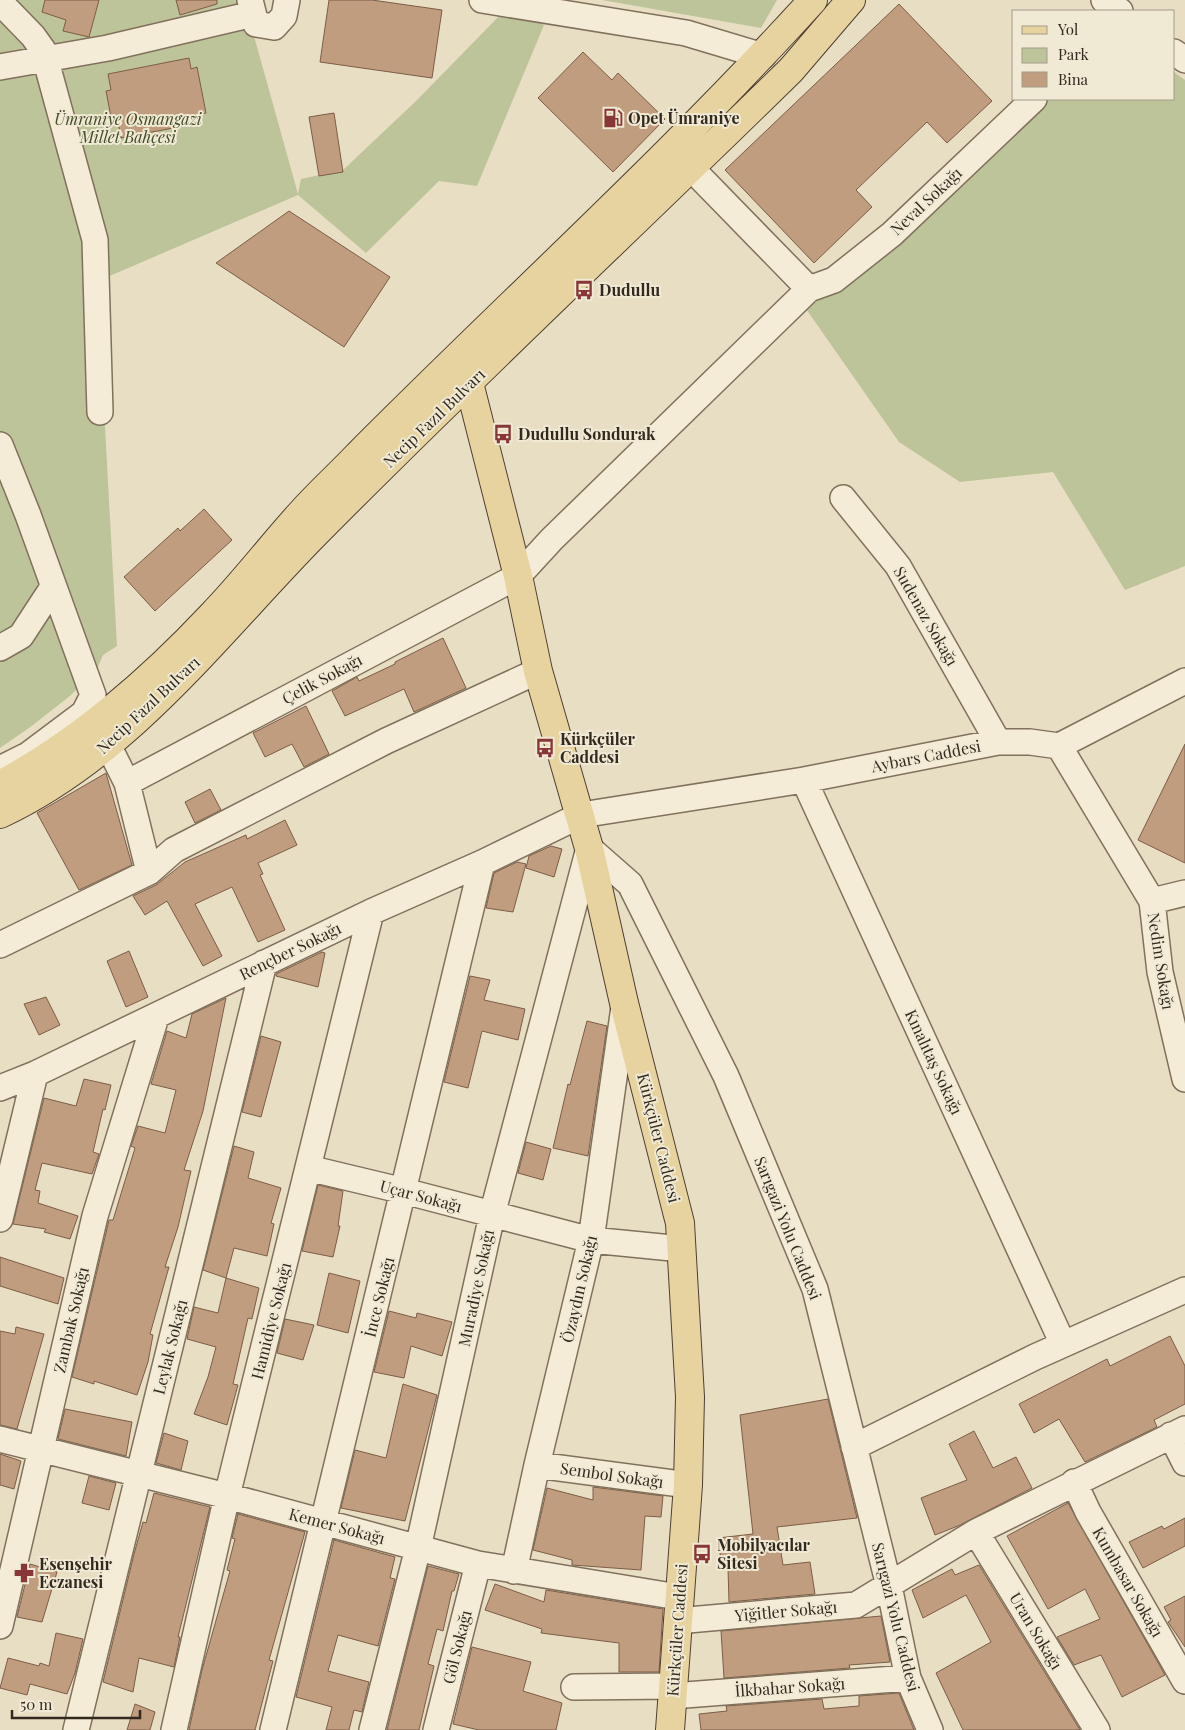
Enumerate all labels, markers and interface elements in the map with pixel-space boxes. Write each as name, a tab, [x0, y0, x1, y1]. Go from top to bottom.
legend	[1012, 10, 1175, 100]
text: Yol	[1057, 19, 1078, 39]
text: Park	[1058, 44, 1090, 64]
text: Bina	[1058, 69, 1089, 89]
fuel station icon: Opet Ümraniye	[602, 107, 624, 129]
place label: Opet Ümraniye	[628, 107, 740, 128]
park label: Ümraniye Osmangazi Millet Bahçesi	[54, 108, 203, 147]
street label: Neval Sokağı	[885, 162, 966, 239]
bus stop icon: Dudullu	[573, 279, 595, 301]
place label: Dudullu	[599, 279, 660, 300]
street label: Necip Fazıl Bulvarı	[378, 363, 489, 472]
bus stop icon: Dudullu Sondurak	[492, 423, 514, 445]
place label: Dudullu Sondurak	[518, 423, 656, 444]
street label: Sudenaz Sokağı	[889, 562, 964, 670]
street label: Çelik Sokağı	[278, 648, 366, 708]
street label: Necip Fazıl Bulvarı	[92, 651, 204, 758]
place label: Kürkçüler Caddesi	[560, 728, 635, 767]
street label: Aybars Caddesi	[868, 735, 983, 777]
bus stop icon: Kürkçüler Caddesi	[534, 737, 556, 759]
street label: Nedim Sokağı	[1143, 911, 1180, 1011]
street label: Rençber Sokağı	[235, 917, 344, 984]
street label: Kınalıtaş Sokağı	[901, 1006, 968, 1118]
street label: Kürkçüler Caddesi	[633, 1071, 686, 1205]
street label: Sarıgazi Yolu Caddesi	[750, 1153, 827, 1303]
street label: Uçar Sokağı	[378, 1174, 465, 1217]
street label: Muradiye Sokağı	[453, 1227, 498, 1348]
street label: Özaydın Sokağı	[556, 1233, 601, 1345]
street label: İnce Sokağı	[358, 1254, 399, 1339]
street label: Hamidiye Sokağı	[246, 1260, 295, 1382]
street label: Zambak Sokağı	[48, 1264, 93, 1375]
street label: Leylak Sokağı	[148, 1297, 192, 1397]
street label: Sembol Sokağı	[559, 1457, 665, 1492]
street label: Kemer Sokağı	[287, 1503, 388, 1549]
street label: Kumbasar Sokağı	[1088, 1523, 1169, 1641]
place label: Mobilyacılar Sitesi	[717, 1534, 811, 1573]
street label: Sarıgazi Yolu Caddesi	[868, 1540, 925, 1694]
bus stop icon: Mobilyacılar Sitesi	[691, 1543, 713, 1565]
place label: Esenşehir Eczanesi	[39, 1553, 113, 1592]
pharmacy icon: Esenşehir Eczanesi	[13, 1562, 35, 1584]
street label: Kürkçüler Caddesi	[661, 1563, 692, 1697]
street label: Uran Sokağı	[1005, 1588, 1068, 1673]
street label: Yiğitler Sokağı	[733, 1596, 838, 1626]
street label: Göl Sokağı	[437, 1607, 476, 1686]
street label: İlkbahar Sokağı	[734, 1672, 846, 1701]
scale bar	[12, 1688, 140, 1720]
text: 50 m	[20, 1694, 53, 1714]

